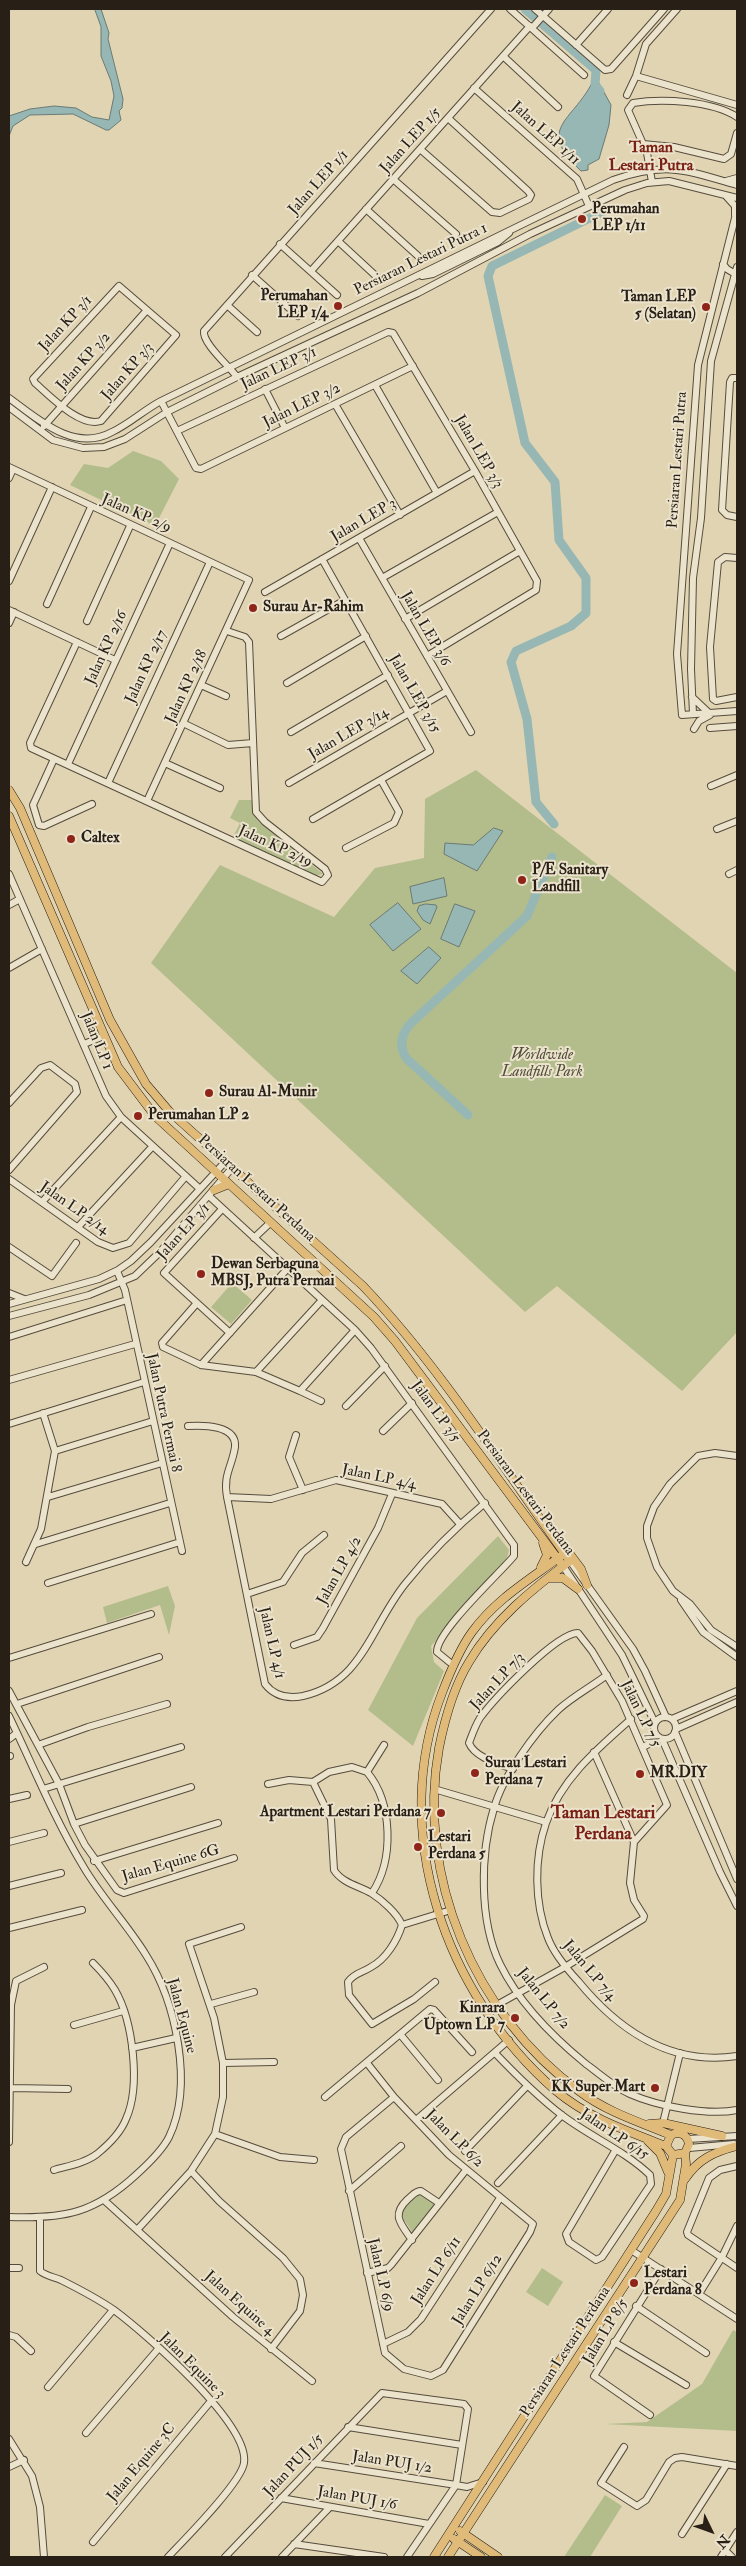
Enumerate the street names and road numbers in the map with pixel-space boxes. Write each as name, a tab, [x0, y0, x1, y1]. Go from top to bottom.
street label: Jalan LEP 1/11	[507, 98, 583, 170]
street label: Jalan LEP 1/5	[377, 104, 445, 178]
street label: Jalan LEP 1/1	[285, 147, 353, 219]
street label: Persiaran Lestari Putra 1	[352, 220, 490, 300]
street label: Jalan KP 3/1	[35, 292, 97, 356]
street label: Jalan KP 3/2	[53, 329, 115, 395]
street label: Jalan KP 3/3	[98, 339, 158, 405]
street label: Jalan LEP 3/1	[238, 344, 320, 394]
street label: Jalan LEP 3/2	[260, 380, 344, 432]
street label: Persiaran Lestari Putra	[664, 391, 692, 529]
street label: Jalan LEP 3/3	[450, 412, 506, 492]
street label: Jalan KP 2/9	[98, 491, 174, 537]
street label: Jalan LEP 3	[328, 495, 400, 547]
street label: Jalan LEP 3/6	[396, 588, 454, 670]
street label: Jalan KP 2/16	[82, 608, 132, 688]
street label: Jalan KP 2/17	[122, 627, 172, 707]
street label: Jalan KP 2/18	[162, 647, 212, 727]
street label: Jalan LEP 3/15	[384, 651, 444, 737]
street label: Jalan LEP 3/14	[306, 704, 392, 764]
street label: Jalan KP 2/19	[235, 822, 315, 872]
street label: Jalan LP 1	[76, 1009, 116, 1073]
street label: Persiaran Lestari Perdana	[194, 1132, 318, 1246]
street label: Jalan LP 2/14	[36, 1179, 112, 1239]
street label: Jalan LP 3/1	[154, 1200, 214, 1264]
street label: Jalan Putra Permai 8	[142, 1352, 184, 1474]
street label: Jalan LP 3/5	[407, 1378, 463, 1446]
street label: Persiaran Lestari Perdana	[472, 1427, 578, 1559]
street label: Jalan LP 4/4	[340, 1461, 418, 1495]
street label: Jalan LP 4/2	[314, 1534, 366, 1608]
street label: Jalan LP 4/1	[254, 1605, 288, 1681]
street label: Jalan LP 7/3	[467, 1650, 529, 1714]
street label: Jalan LP 7/5	[616, 1677, 664, 1751]
street label: Jalan Equine 6G	[120, 1841, 222, 1887]
street label: Jalan LP 7/4	[558, 1937, 620, 2005]
street label: Jalan LP 7/2	[513, 1965, 573, 2033]
street label: Jalan Equine	[162, 1976, 200, 2056]
street label: Jalan LP 6/15	[576, 2105, 652, 2165]
street label: Jalan LP 6/2	[421, 2106, 487, 2172]
street label: Jalan LP 6/11	[408, 2233, 466, 2309]
street label: Jalan LP 6/9	[363, 2237, 397, 2313]
street label: Jalan LP 6/12	[449, 2251, 507, 2329]
street label: Jalan Equine 4	[200, 2268, 278, 2340]
street label: Persiaran Lestari Perdana	[517, 2283, 615, 2421]
street label: Jalan LP 8/5	[579, 2296, 633, 2368]
street label: Jalan Equine 3	[155, 2329, 229, 2403]
street label: Jalan Equine 3C	[104, 2420, 180, 2506]
street label: Jalan PUJ 1/5	[260, 2431, 328, 2501]
street label: Jalan PUJ 1/2	[351, 2448, 433, 2478]
street label: Jalan PUJ 1/6	[316, 2483, 398, 2515]

